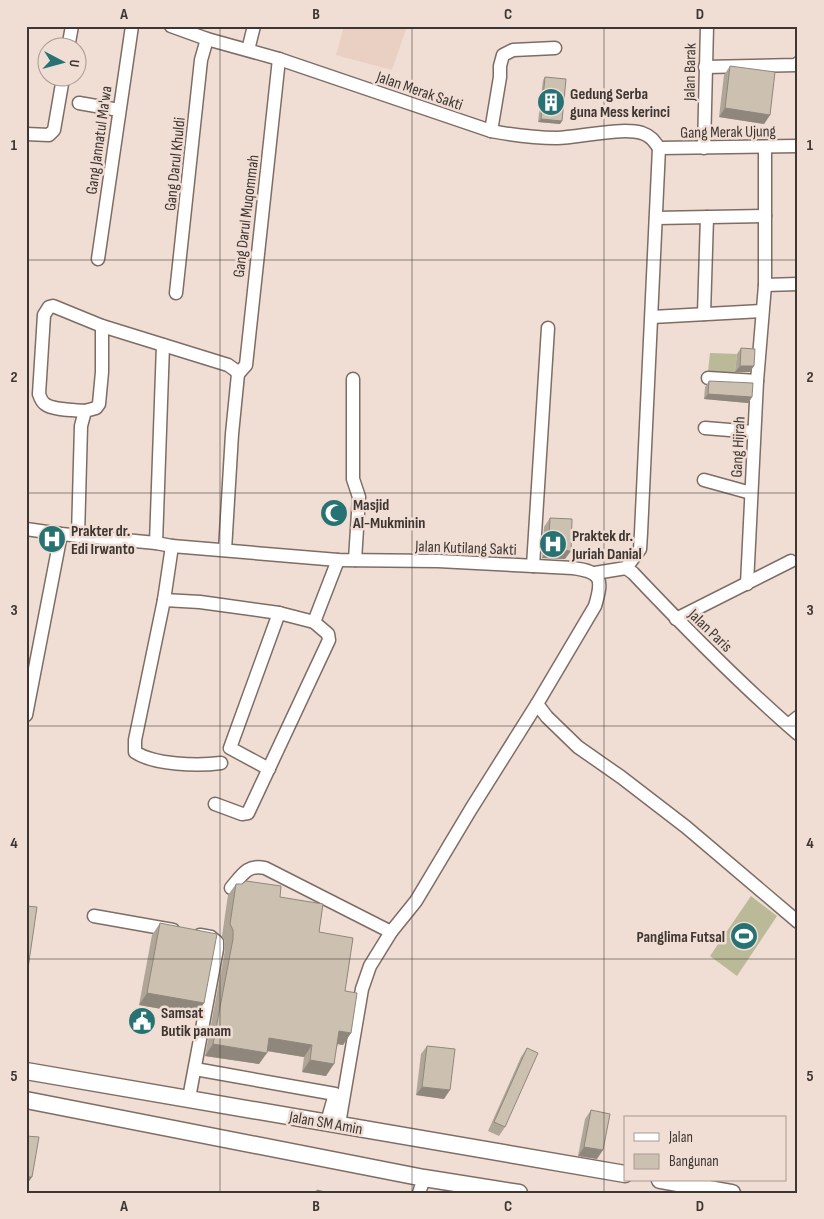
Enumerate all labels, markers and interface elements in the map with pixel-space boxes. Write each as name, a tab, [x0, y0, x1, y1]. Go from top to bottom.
text: A	[119, 5, 128, 24]
text: B	[312, 5, 320, 24]
text: C	[504, 5, 512, 24]
text: D	[696, 5, 704, 24]
north arrow	[38, 38, 88, 88]
street label: Jalan Barak	[680, 43, 701, 102]
text: U	[66, 59, 83, 68]
street label: Jalan Merak Sakti	[373, 67, 465, 115]
street label: Gang Jannatul Ma'wa	[82, 85, 117, 196]
place label: Gedung Serba guna Mess kerinci	[570, 85, 670, 122]
building icon: Gedung Serba guna Mess kerinci	[536, 87, 566, 117]
street label: Gang Darul Khuldi	[161, 116, 190, 212]
street label: Gang Merak Ujung	[680, 122, 776, 143]
text: 1	[11, 136, 18, 155]
text: 1	[807, 136, 814, 155]
street label: Gang Darul Muqommah	[230, 154, 263, 279]
text: 2	[10, 368, 18, 387]
text: 2	[806, 368, 814, 387]
street label: Gang Hijrah	[727, 416, 750, 478]
place label: Masjid Al-Mukminin	[352, 496, 425, 533]
mosque icon: Masjid Al-Mukminin	[319, 498, 349, 528]
place label: Prakter dr. Edi Irwanto	[71, 522, 135, 559]
hospital icon: Prakter dr. Edi Irwanto	[37, 524, 67, 554]
place label: Praktek dr. Juriah Danial	[571, 527, 642, 564]
hospital icon: Praktek dr. Juriah Danial	[538, 529, 568, 559]
street label: Jalan Kutilang Sakti	[414, 537, 517, 560]
text: 3	[10, 601, 18, 620]
text: 3	[806, 601, 814, 620]
street label: Jalan Paris	[683, 605, 736, 657]
text: 4	[10, 834, 18, 853]
text: 4	[806, 834, 814, 853]
sports icon: Panglima Futsal	[729, 921, 759, 951]
place label: Panglima Futsal	[636, 928, 725, 947]
place label: Samsat Butik panam	[161, 1004, 231, 1041]
public building icon: Samsat Butik panam	[127, 1006, 157, 1036]
text: 5	[10, 1067, 18, 1086]
text: 5	[806, 1067, 814, 1086]
street label: Jalan SM Amin	[287, 1108, 364, 1139]
legend	[624, 1116, 786, 1182]
text: Jalan	[668, 1128, 693, 1147]
text: Bangunan	[669, 1152, 719, 1171]
text: A	[119, 1197, 128, 1216]
text: B	[312, 1197, 320, 1216]
text: C	[504, 1197, 512, 1216]
text: D	[696, 1197, 704, 1216]

